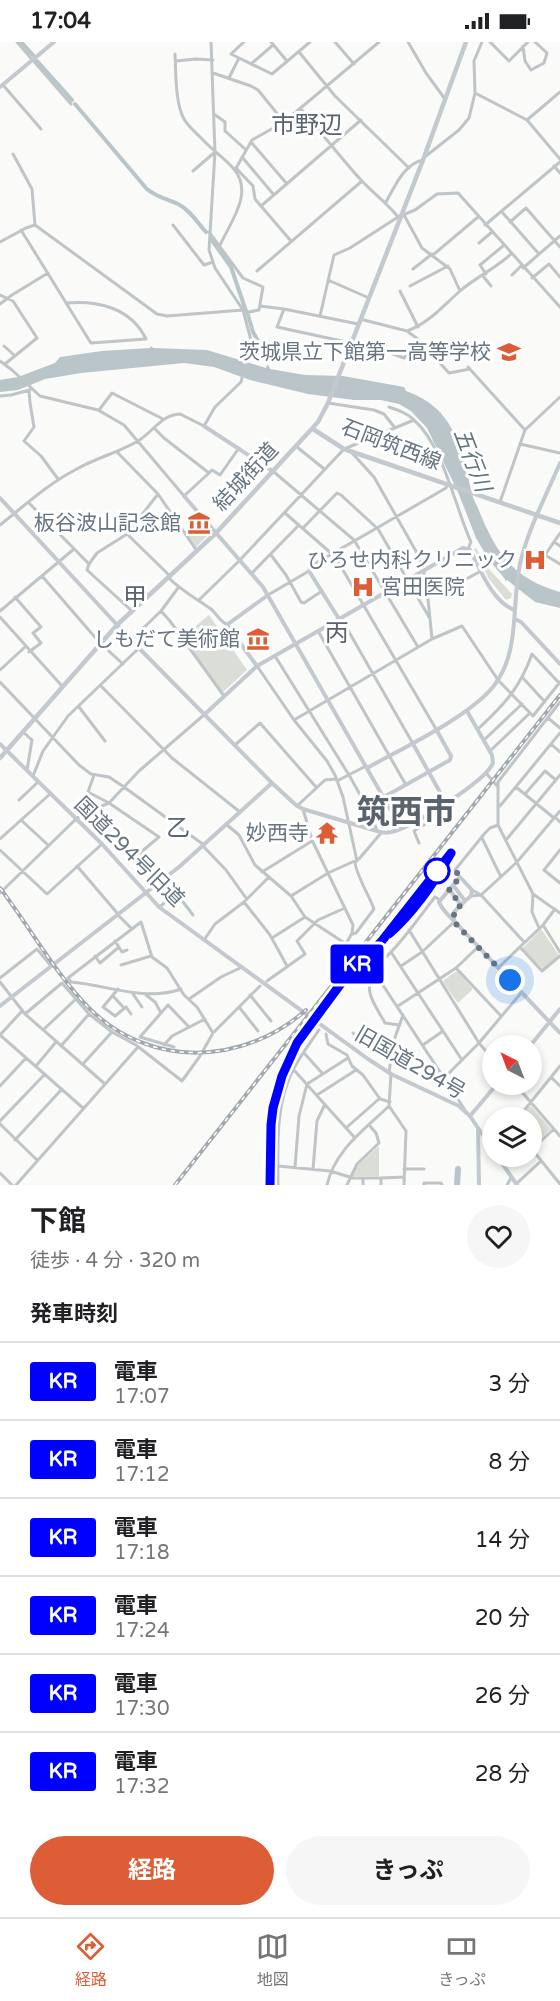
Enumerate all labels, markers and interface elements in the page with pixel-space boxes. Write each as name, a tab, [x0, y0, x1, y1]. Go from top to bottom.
text: 17:04	[30, 8, 91, 34]
district label: 市野辺	[271, 111, 343, 140]
school or university icon: 茨城県立下館第一高等学校	[496, 339, 522, 365]
place label: 茨城県立下館第一高等学校	[239, 340, 491, 365]
street label: 石岡筑西線	[338, 415, 444, 475]
water label: 五行川	[448, 425, 497, 497]
street label: 結城街道	[208, 438, 284, 516]
museum icon: 板谷波山記念館	[186, 510, 212, 536]
place label: 板谷波山記念館	[34, 511, 181, 536]
hospital icon: ひろせ内科クリニック	[522, 547, 548, 573]
place label: ひろせ内科クリニック	[307, 548, 517, 573]
hospital icon: 宮田医院	[350, 574, 376, 600]
place label: 宮田医院	[381, 575, 465, 600]
district label: 甲	[123, 583, 147, 612]
district label: 丙	[325, 619, 349, 648]
museum icon: しもだて美術館	[245, 626, 271, 652]
place label: しもだて美術館	[93, 627, 240, 652]
street label: 国道294号旧道	[69, 792, 189, 912]
district label: 筑西市	[357, 793, 456, 832]
district label: 乙	[166, 814, 190, 843]
temple icon: 妙西寺	[314, 820, 340, 846]
place label: 妙西寺	[246, 821, 309, 846]
unlabelled marker	[424, 858, 450, 884]
line badge: KR	[330, 944, 384, 984]
text: KR	[342, 952, 372, 977]
your location	[495, 965, 525, 995]
street label: 旧国道294号	[350, 1021, 470, 1105]
north arrow	[482, 1035, 542, 1095]
map controls	[482, 1035, 542, 1167]
button: layers	[482, 1107, 542, 1167]
text: 下館	[30, 1204, 86, 1238]
button: heart	[467, 1205, 530, 1268]
text: 徒歩 · 4 分 · 320 m	[30, 1249, 200, 1273]
text: 発車時刻	[30, 1301, 118, 1327]
text: 電車	[114, 1359, 158, 1385]
text: KR	[48, 1369, 78, 1394]
text: 3 分	[488, 1371, 530, 1397]
text: 17:07	[114, 1385, 169, 1409]
text: 電車	[114, 1437, 158, 1463]
text: KR	[48, 1447, 78, 1472]
text: 8 分	[488, 1449, 530, 1475]
text: 17:12	[114, 1463, 169, 1487]
text: 電車	[114, 1515, 158, 1541]
text: KR	[48, 1525, 78, 1550]
text: 14 分	[475, 1527, 530, 1553]
text: 17:18	[114, 1541, 169, 1565]
text: 電車	[114, 1593, 158, 1619]
text: KR	[48, 1603, 78, 1628]
text: 20 分	[475, 1605, 530, 1631]
text: 17:24	[114, 1619, 169, 1643]
text: 電車	[114, 1671, 158, 1697]
text: KR	[48, 1681, 78, 1706]
text: 26 分	[475, 1683, 530, 1709]
text: 17:30	[114, 1697, 169, 1721]
text: 電車	[114, 1749, 158, 1775]
text: KR	[48, 1759, 78, 1784]
text: 28 分	[475, 1761, 530, 1787]
text: 17:32	[114, 1775, 169, 1799]
button: 経路	[30, 1836, 274, 1905]
button: きっぷ	[286, 1836, 530, 1905]
tab: 経路	[74, 1930, 107, 1990]
tab: 地図	[256, 1930, 289, 1990]
tab: きっぷ	[438, 1930, 486, 1990]

